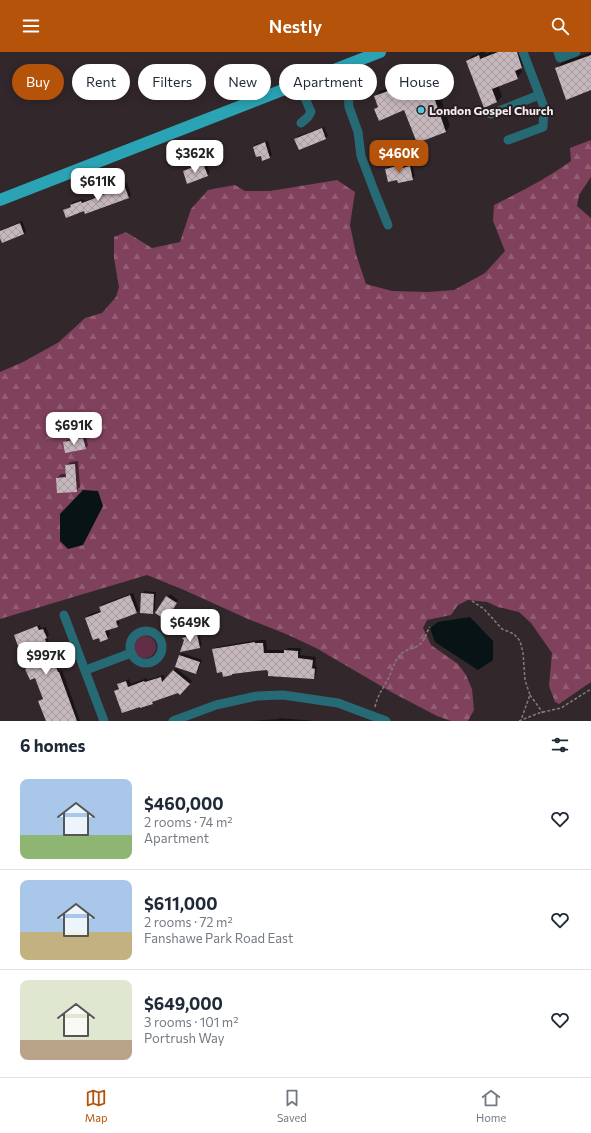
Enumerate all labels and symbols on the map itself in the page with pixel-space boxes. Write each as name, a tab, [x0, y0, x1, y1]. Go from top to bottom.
place label: London Gospel Church	[429, 103, 553, 117]
marker: London Gospel Church	[416, 105, 426, 115]
pin: $362K	[167, 140, 223, 174]
pin: $460K	[371, 140, 427, 174]
pin: $611K	[70, 168, 126, 202]
pin: $691K	[46, 412, 102, 446]
pin: $649K	[162, 609, 218, 643]
pin: $997K	[18, 642, 74, 676]

